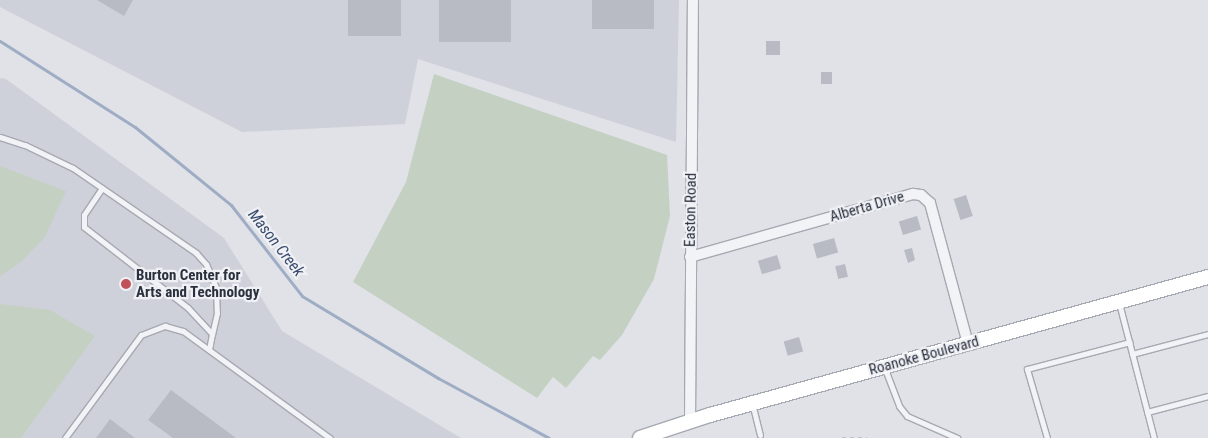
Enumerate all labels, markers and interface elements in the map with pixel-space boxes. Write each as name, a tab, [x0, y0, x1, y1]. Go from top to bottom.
street label: Easton Road	[681, 173, 701, 247]
street label: Alberta Drive	[828, 188, 906, 226]
water label: Mason Creek	[244, 206, 308, 280]
place label: Burton Center for Arts and Technology	[136, 266, 260, 301]
marker: Burton Center for Arts and Technology	[120, 278, 132, 290]
street label: Roanoke Boulevard	[867, 333, 981, 379]

